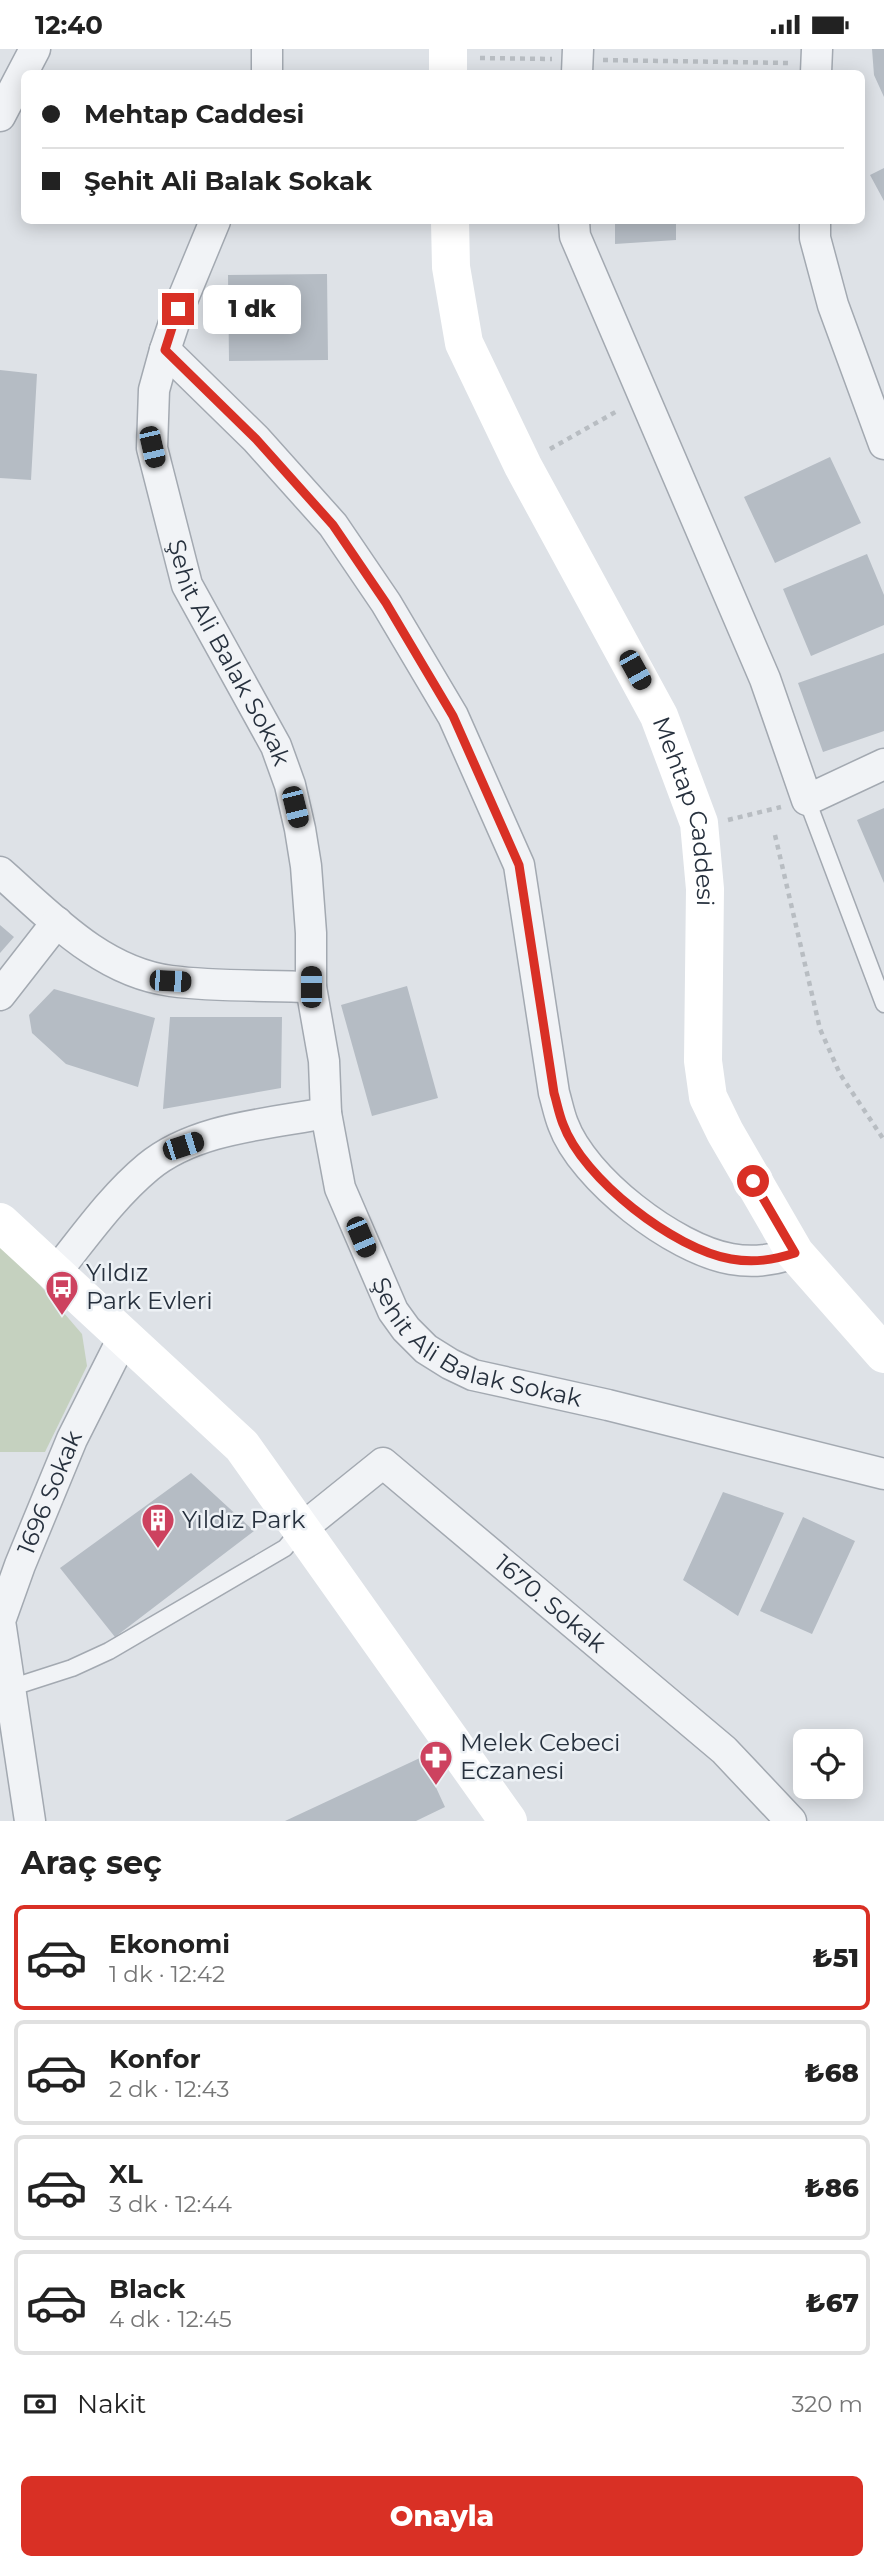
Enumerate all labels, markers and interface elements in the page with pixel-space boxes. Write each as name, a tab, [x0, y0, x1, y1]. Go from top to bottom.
text: 12:40	[35, 9, 103, 41]
text: Mehtap Caddesi	[84, 98, 304, 130]
text: Şehit Ali Balak Sokak	[84, 165, 372, 197]
callout: 1 dk	[202, 285, 300, 333]
route end	[162, 293, 194, 325]
text: 1 dk	[228, 295, 276, 323]
car	[138, 424, 167, 470]
street label: Şehit Ali Balak Sokak	[162, 536, 297, 770]
car	[616, 647, 655, 693]
street label: Mehtap Caddesi	[647, 713, 720, 907]
car	[280, 784, 311, 830]
car	[301, 966, 322, 1008]
car	[149, 969, 192, 993]
car	[160, 1130, 207, 1162]
route start	[737, 1165, 769, 1197]
car	[344, 1214, 379, 1260]
place label: Yıldız Park Evleri	[86, 1258, 213, 1315]
bus stop icon: Yıldız Park Evleri	[43, 1268, 81, 1317]
street label: Şehit Ali Balak Sokak	[366, 1273, 585, 1413]
street label: 1696 Sokak	[11, 1425, 88, 1559]
building icon: Yıldız Park	[139, 1501, 177, 1550]
place label: Yıldız Park	[182, 1505, 306, 1534]
street label: 1670. Sokak	[489, 1549, 613, 1659]
place label: Melek Cebeci Eczanesi	[460, 1728, 621, 1785]
map controls	[793, 1729, 863, 1799]
button: locate	[793, 1729, 863, 1799]
pharmacy icon: Melek Cebeci Eczanesi	[417, 1738, 455, 1787]
text: Araç seç	[21, 1843, 162, 1882]
icon: car	[25, 1926, 88, 1989]
text: Ekonomi	[109, 1928, 230, 1960]
text: ₺51	[813, 1942, 859, 1974]
text: 1 dk · 12:42	[109, 1960, 225, 1988]
icon: car	[25, 2041, 88, 2104]
text: Konfor	[109, 2043, 201, 2075]
text: ₺68	[805, 2057, 859, 2089]
text: 2 dk · 12:43	[109, 2075, 229, 2103]
icon: car	[25, 2156, 88, 2219]
text: XL	[109, 2158, 143, 2190]
text: ₺86	[805, 2172, 859, 2204]
text: 3 dk · 12:44	[109, 2190, 232, 2218]
icon: car	[25, 2271, 88, 2334]
text: Black	[109, 2273, 185, 2305]
text: ₺67	[806, 2287, 859, 2319]
text: 4 dk · 12:45	[109, 2305, 232, 2333]
icon: cash	[21, 2385, 59, 2423]
text: Nakit	[77, 2388, 146, 2420]
text: 320 m	[791, 2390, 863, 2418]
button: Onayla	[21, 2476, 863, 2556]

